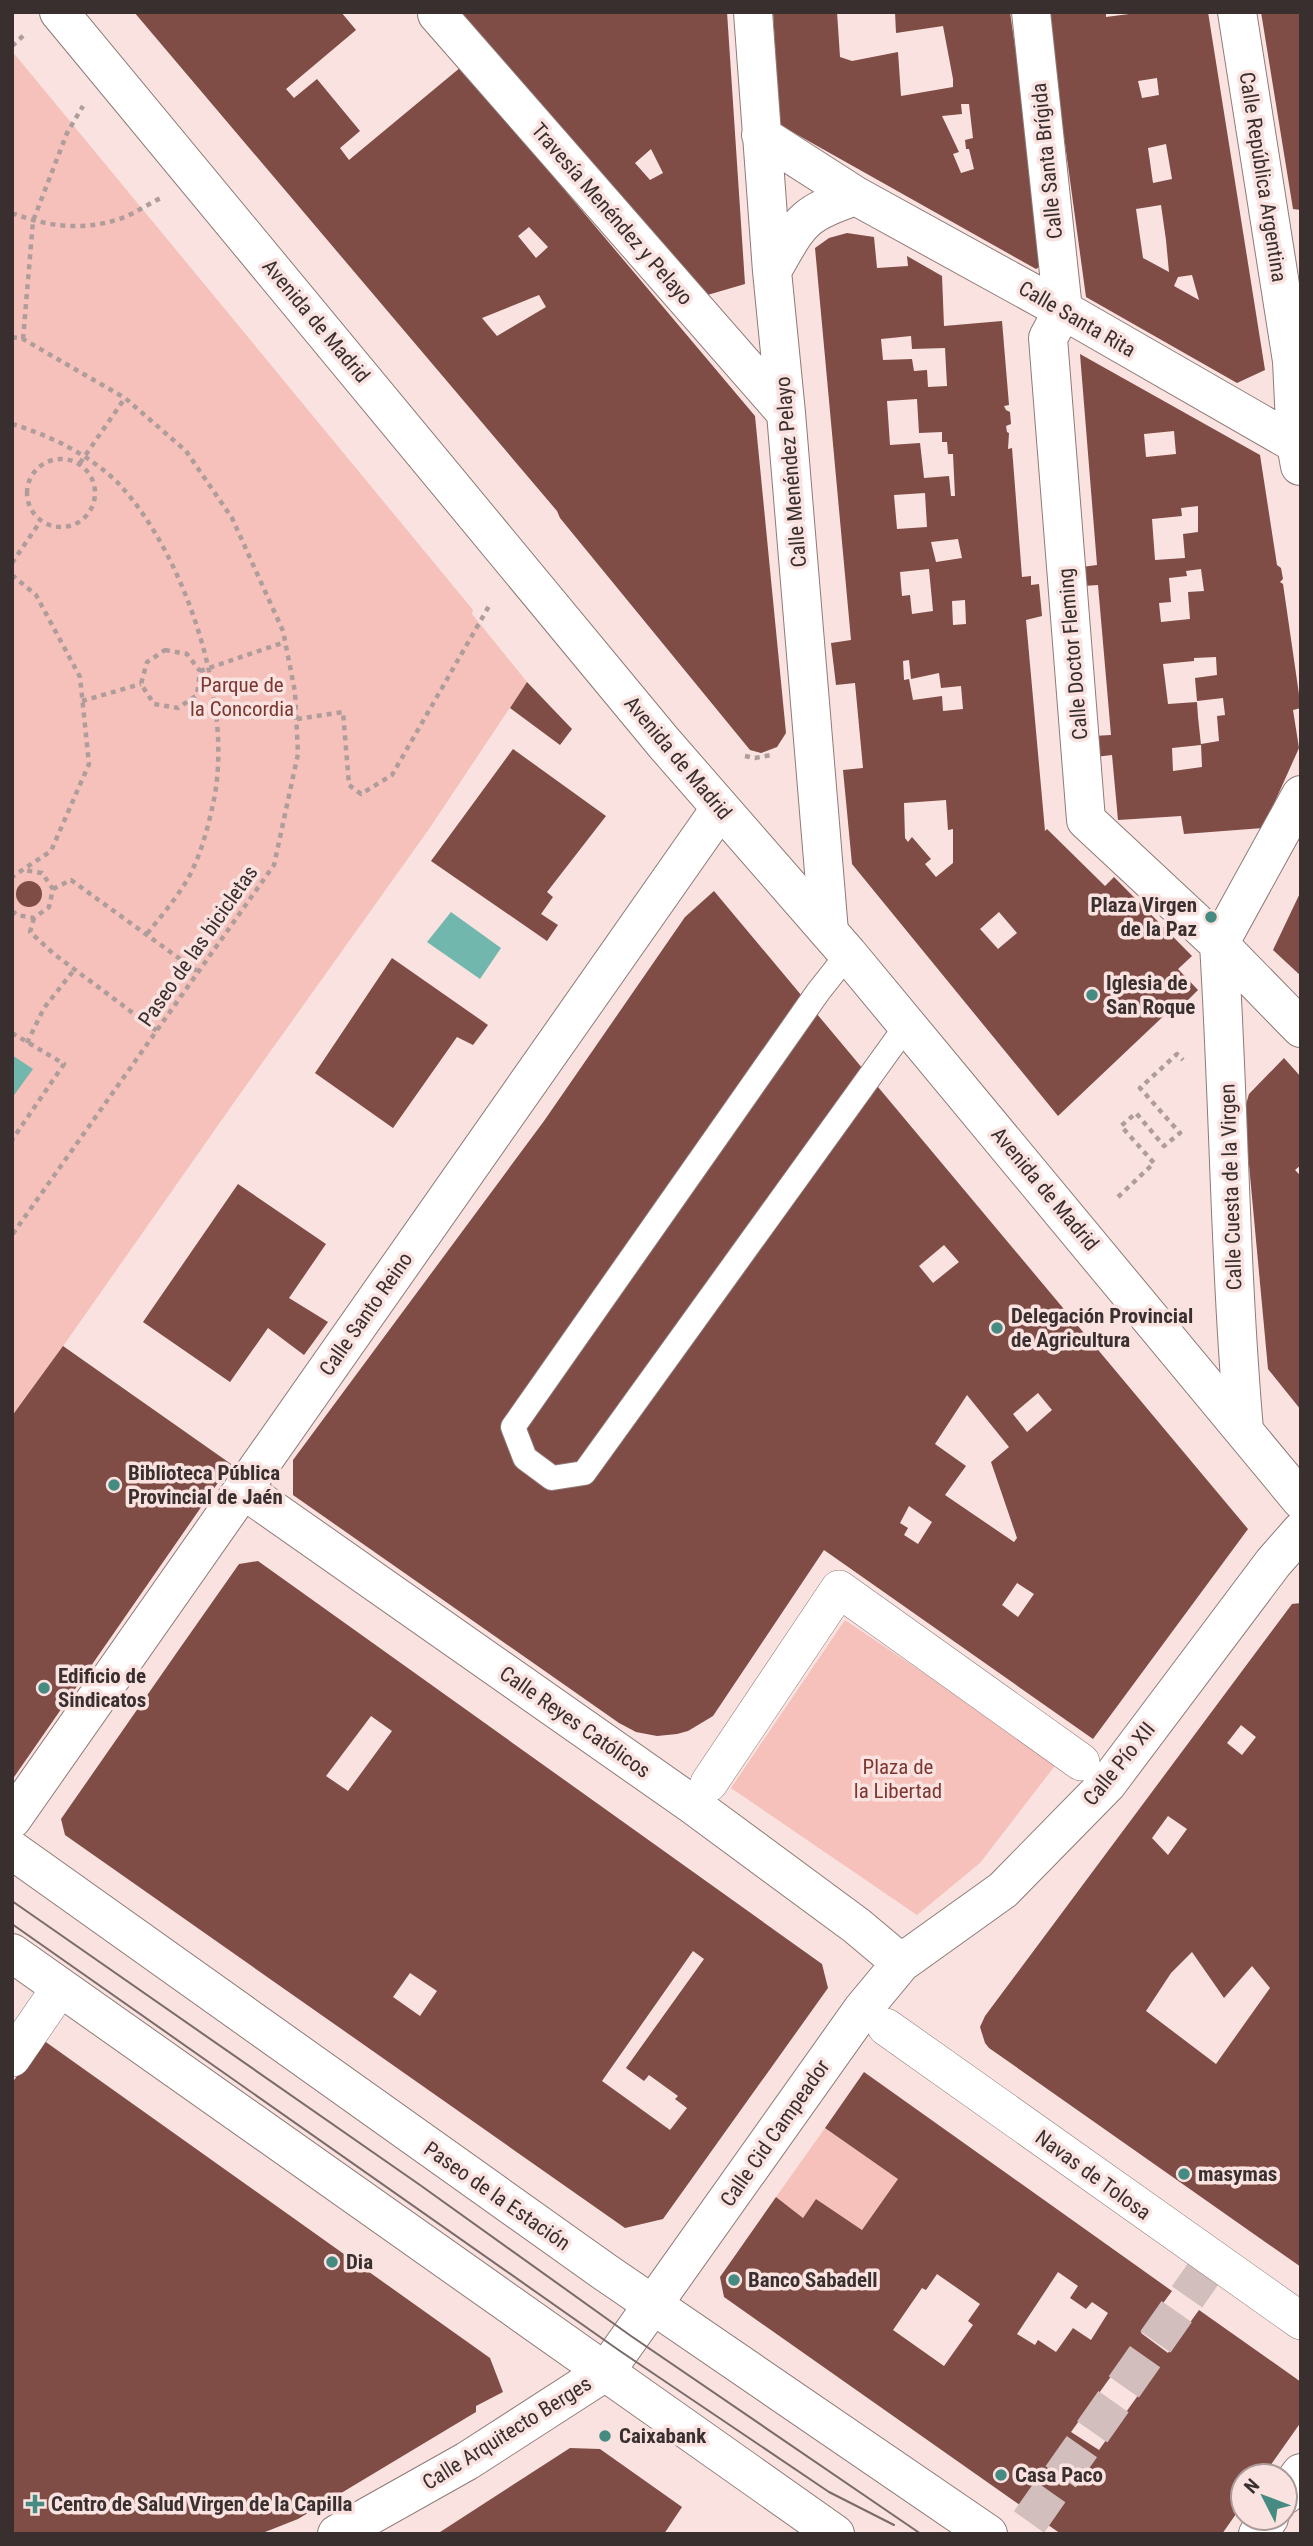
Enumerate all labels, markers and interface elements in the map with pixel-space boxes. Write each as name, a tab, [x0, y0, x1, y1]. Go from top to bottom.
street label: Calle República Argentina	[1235, 70, 1291, 284]
street label: Calle Santa Brígida	[1027, 82, 1067, 240]
street label: Travesía Menéndez y Pelayo	[526, 118, 698, 310]
street label: Avenida de Madrid	[257, 254, 375, 388]
street label: Calle Santa Rita	[1014, 276, 1140, 362]
street label: Calle Menéndez Pelayo	[771, 375, 811, 569]
street label: Calle Doctor Fleming	[1054, 567, 1092, 741]
park label: Parque de la Concordia	[190, 673, 294, 721]
street label: Avenida de Madrid	[619, 691, 737, 825]
street label: Paseo de las bicicletas	[133, 861, 263, 1031]
place label: Plaza Virgen de la Paz	[1091, 893, 1197, 941]
marker: Plaza Virgen de la Paz	[1203, 909, 1219, 925]
place label: Iglesia de San Roque	[1106, 971, 1195, 1019]
marker: Iglesia de San Roque	[1084, 987, 1100, 1003]
street label: Calle Cuesta de la Virgen	[1215, 1083, 1247, 1291]
street label: Avenida de Madrid	[986, 1122, 1104, 1256]
street label: Calle Santo Reino	[315, 1248, 417, 1380]
place label: Delegación Provincial de Agricultura	[1011, 1304, 1193, 1352]
marker: Delegación Provincial de Agricultura	[989, 1320, 1005, 1336]
place label: Biblioteca Pública Provincial de Jaén	[128, 1461, 283, 1509]
marker: Biblioteca Pública Provincial de Jaén	[106, 1477, 122, 1493]
street label: Calle Reyes Católicos	[495, 1661, 655, 1783]
place label: Edificio de Sindicatos	[58, 1664, 146, 1712]
marker: Edificio de Sindicatos	[36, 1680, 52, 1696]
street label: Calle Pío XII	[1078, 1717, 1160, 1811]
park label: Plaza de la Libertad	[854, 1755, 942, 1803]
street label: Calle Cid Campeador	[715, 2055, 835, 2211]
street label: Navas de Tolosa	[1031, 2125, 1155, 2225]
street label: Paseo de la Estación	[419, 2137, 575, 2255]
place label: masymas	[1198, 2162, 1277, 2186]
marker: masymas	[1176, 2166, 1192, 2182]
place label: Dia	[346, 2250, 373, 2274]
marker: Dia	[324, 2254, 340, 2270]
place label: Banco Sabadell	[748, 2268, 878, 2292]
marker: Banco Sabadell	[726, 2272, 742, 2288]
street label: Calle Arquitecto Berges	[418, 2371, 596, 2495]
place label: Caixabank	[619, 2424, 707, 2448]
marker: Caixabank	[597, 2428, 613, 2444]
north arrow	[1229, 2462, 1299, 2532]
place label: Casa Paco	[1015, 2463, 1103, 2487]
marker: Casa Paco	[993, 2467, 1009, 2483]
text: N	[1239, 2474, 1264, 2498]
place label: Centro de Salud Virgen de la Capilla	[51, 2492, 352, 2516]
marker: Centro de Salud Virgen de la Capilla	[25, 2494, 45, 2514]

